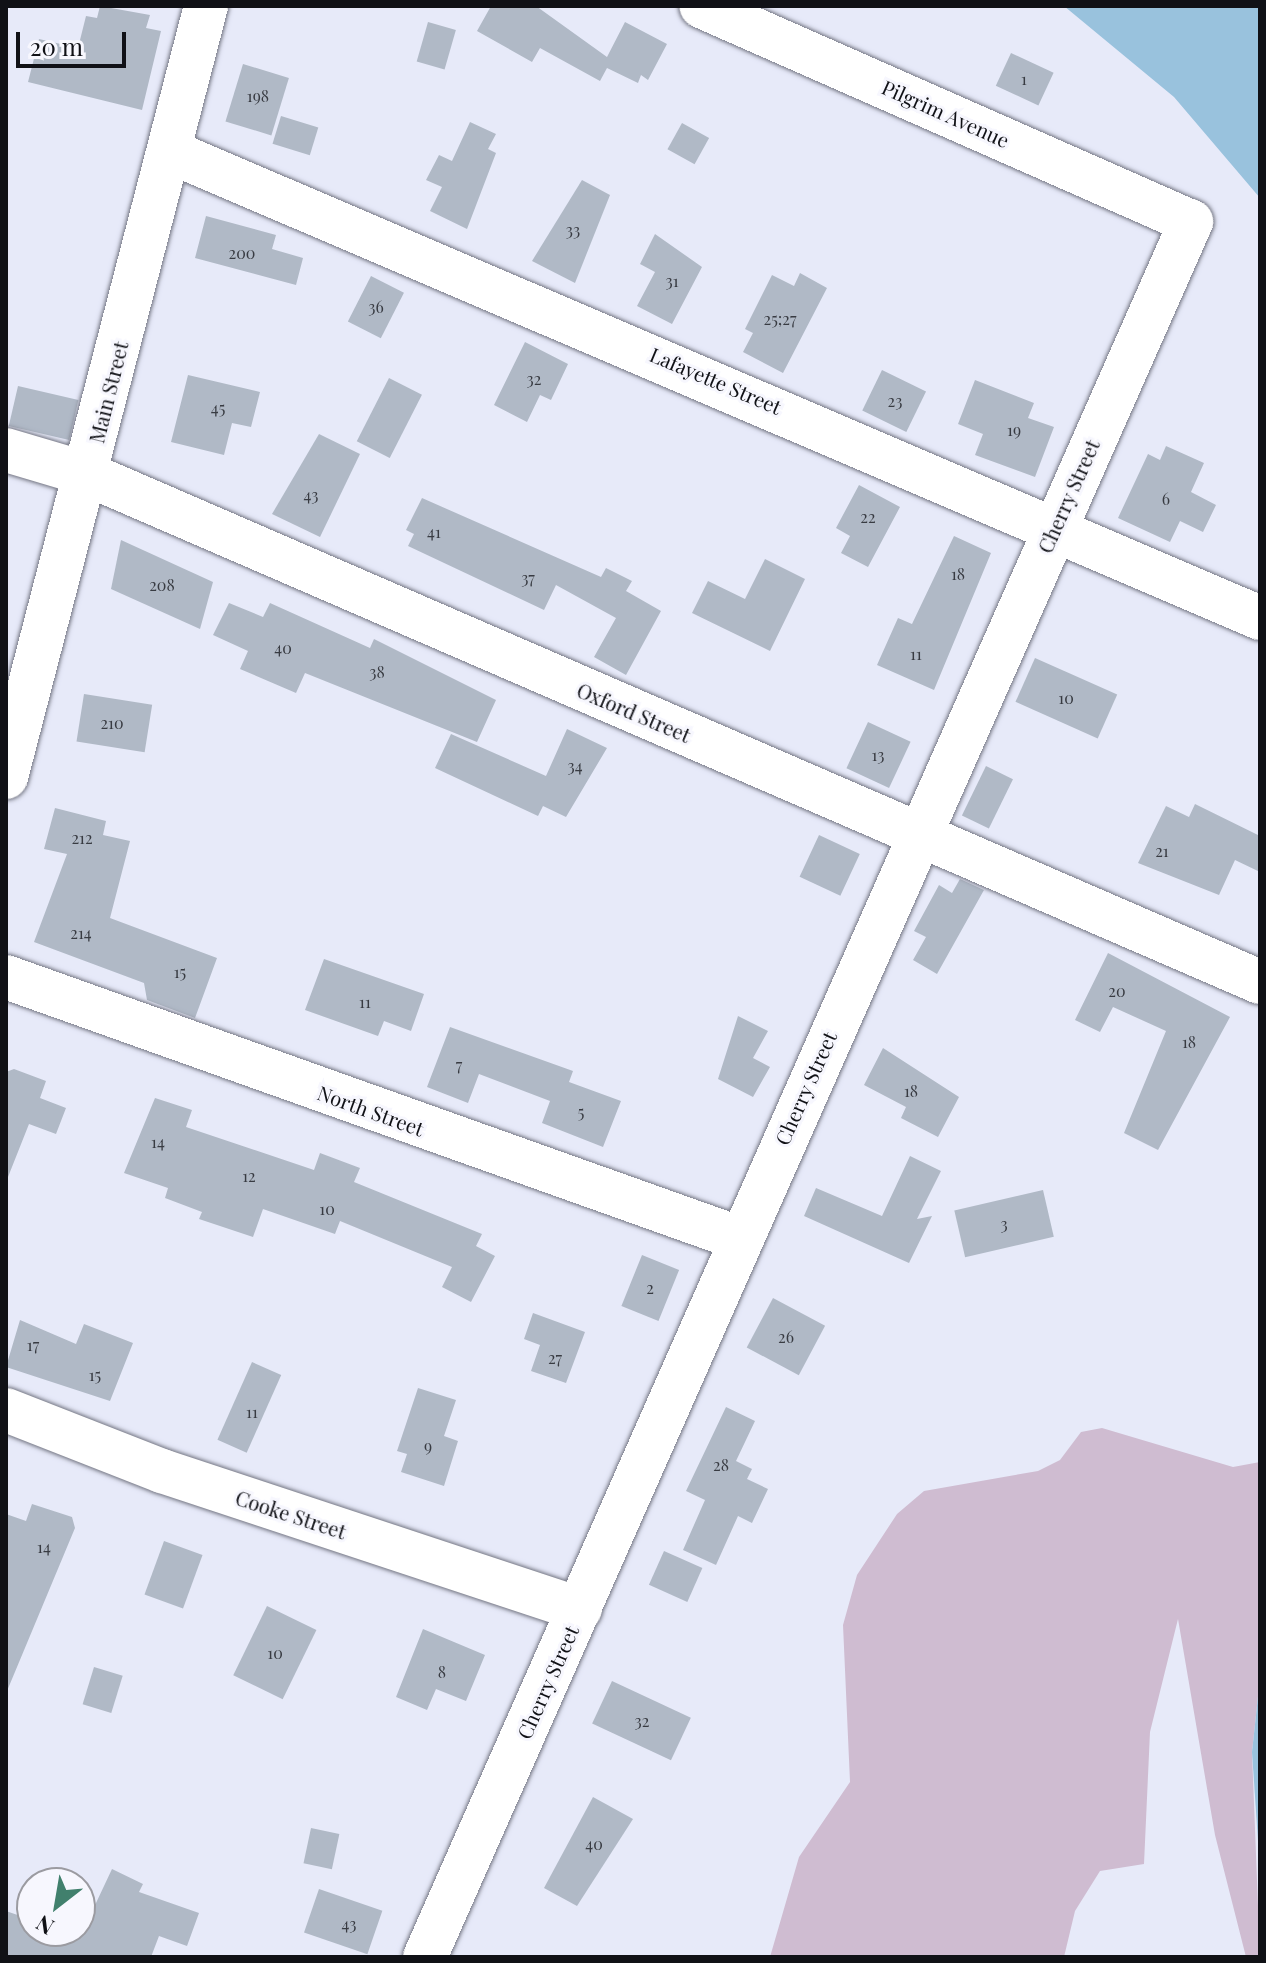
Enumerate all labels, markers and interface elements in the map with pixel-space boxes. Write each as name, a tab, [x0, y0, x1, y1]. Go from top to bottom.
scale bar	[20, 16, 130, 66]
text: 20 m	[30, 30, 83, 62]
house number: 1	[1021, 69, 1027, 89]
street label: Pilgrim Avenue	[878, 74, 1014, 152]
house number: 198	[247, 86, 269, 106]
house number: 33	[566, 220, 580, 240]
house number: 200	[229, 243, 255, 263]
house number: 31	[665, 271, 679, 291]
house number: 36	[368, 297, 384, 317]
house number: 25;27	[763, 309, 797, 329]
street label: Main Street	[84, 339, 132, 445]
street label: Lafayette Street	[647, 342, 785, 418]
house number: 32	[527, 369, 541, 389]
house number: 23	[888, 391, 902, 411]
house number: 45	[211, 398, 225, 418]
house number: 19	[1007, 420, 1021, 440]
street label: Cherry Street	[1032, 435, 1104, 557]
house number: 43	[304, 485, 318, 505]
house number: 6	[1162, 489, 1170, 509]
house number: 22	[860, 507, 876, 527]
house number: 41	[427, 522, 441, 542]
house number: 18	[951, 564, 965, 584]
house number: 37	[521, 568, 535, 588]
house number: 208	[149, 575, 175, 595]
house number: 40	[274, 638, 292, 658]
house number: 11	[910, 644, 922, 664]
house number: 38	[369, 662, 385, 682]
street label: Oxford Street	[574, 677, 694, 747]
house number: 10	[1058, 688, 1074, 708]
house number: 210	[100, 713, 124, 733]
house number: 13	[872, 745, 884, 765]
house number: 34	[567, 756, 583, 776]
house number: 212	[71, 828, 93, 848]
house number: 21	[1155, 841, 1169, 861]
house number: 214	[70, 923, 92, 943]
house number: 15	[174, 962, 186, 982]
house number: 20	[1108, 981, 1126, 1001]
house number: 11	[359, 992, 371, 1012]
street label: Cherry Street	[769, 1027, 841, 1149]
house number: 18	[1182, 1032, 1196, 1052]
house number: 7	[456, 1055, 462, 1075]
street label: North Street	[315, 1080, 427, 1140]
house number: 18	[904, 1081, 918, 1101]
house number: 5	[578, 1102, 584, 1122]
house number: 14	[151, 1132, 165, 1152]
house number: 12	[242, 1166, 256, 1186]
house number: 10	[319, 1199, 335, 1219]
house number: 3	[1000, 1214, 1008, 1234]
house number: 2	[646, 1278, 654, 1298]
house number: 26	[778, 1327, 794, 1347]
house number: 17	[27, 1335, 39, 1355]
house number: 27	[548, 1348, 562, 1368]
house number: 15	[89, 1365, 101, 1385]
house number: 11	[246, 1402, 258, 1422]
house number: 9	[424, 1436, 432, 1456]
house number: 28	[713, 1455, 729, 1475]
street label: Cooke Street	[233, 1485, 349, 1543]
house number: 14	[37, 1537, 51, 1557]
street label: Cherry Street	[511, 1621, 583, 1743]
house number: 10	[267, 1643, 283, 1663]
house number: 8	[438, 1662, 446, 1682]
house number: 32	[635, 1711, 649, 1731]
house number: 40	[585, 1834, 603, 1854]
north arrow	[16, 1867, 96, 1947]
text: N	[30, 1909, 59, 1943]
house number: 43	[342, 1914, 356, 1934]

